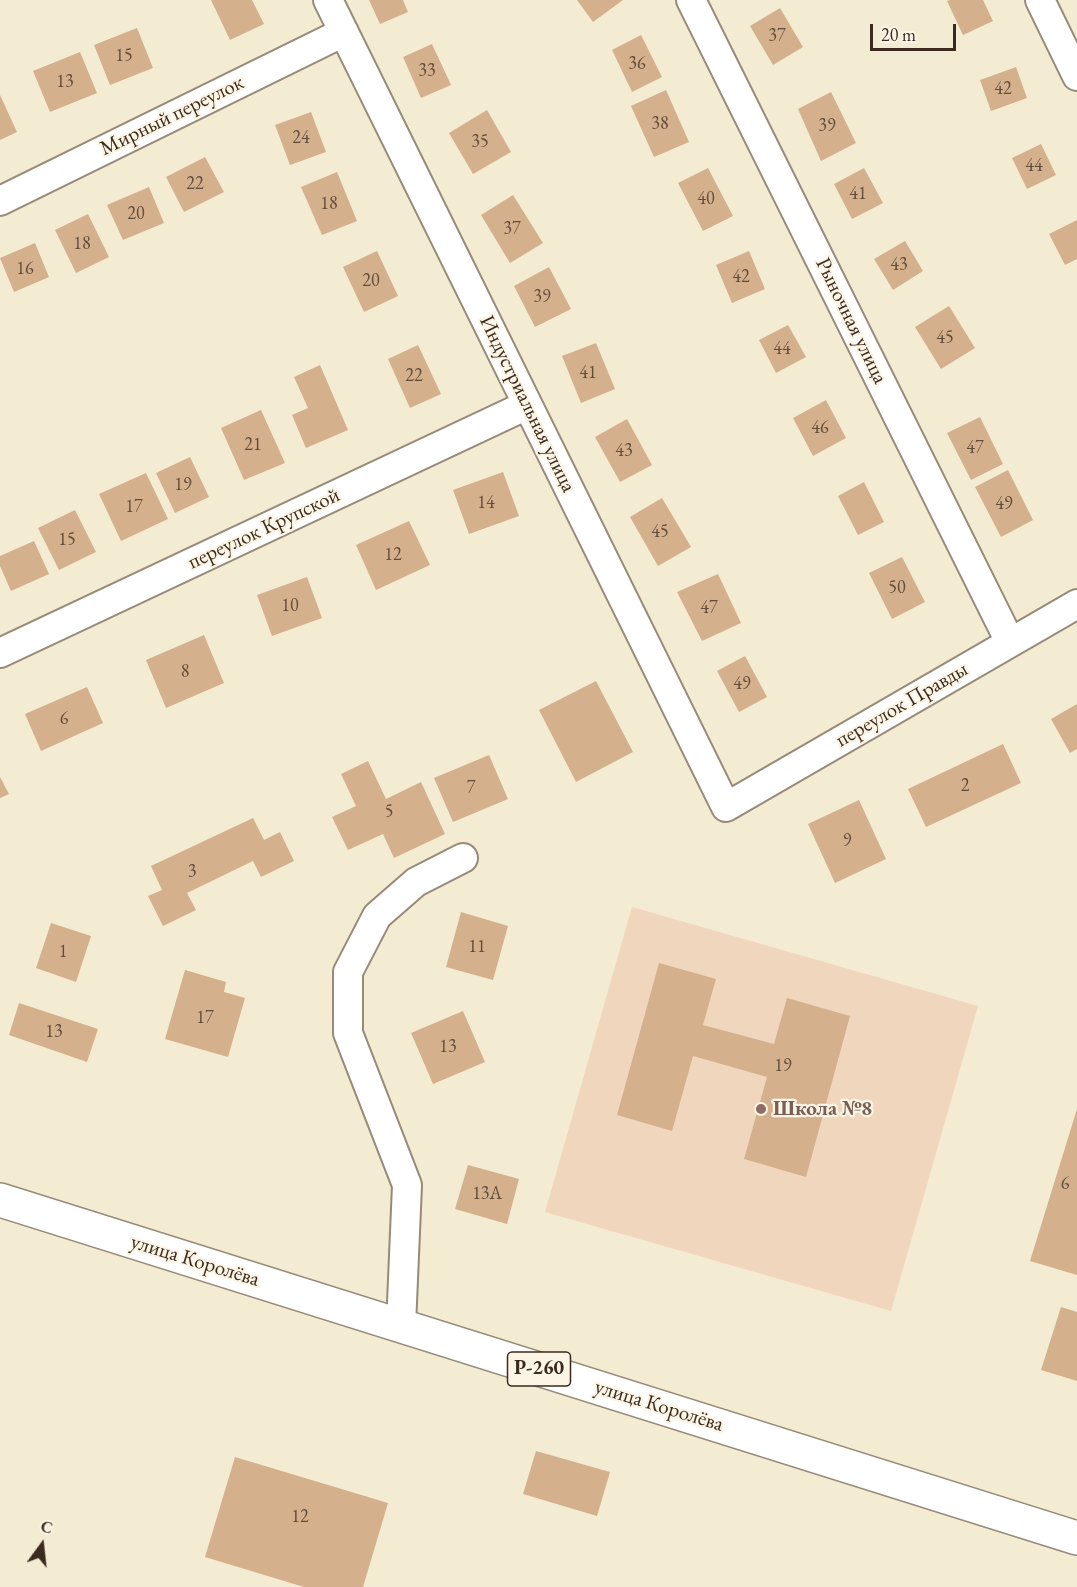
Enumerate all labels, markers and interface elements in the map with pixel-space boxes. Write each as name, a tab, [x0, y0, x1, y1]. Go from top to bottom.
scale bar	[873, 12, 958, 50]
text: 20 m	[881, 23, 916, 46]
house number: 37	[768, 25, 786, 47]
house number: 15	[115, 45, 133, 67]
house number: 36	[628, 53, 646, 75]
house number: 33	[418, 60, 436, 82]
street label: Мирный переулок	[96, 70, 248, 162]
house number: 13	[56, 71, 74, 93]
house number: 42	[994, 78, 1012, 100]
house number: 38	[651, 113, 669, 135]
house number: 39	[818, 115, 836, 137]
house number: 24	[292, 127, 310, 149]
house number: 35	[471, 131, 489, 153]
house number: 44	[1025, 155, 1043, 177]
house number: 22	[186, 173, 204, 195]
house number: 41	[849, 183, 867, 205]
house number: 40	[697, 188, 715, 210]
house number: 18	[320, 193, 338, 215]
house number: 20	[127, 203, 145, 225]
house number: 37	[503, 218, 521, 240]
house number: 18	[73, 233, 91, 255]
street label: Рыночная улица	[810, 254, 892, 388]
house number: 43	[890, 254, 908, 276]
house number: 16	[16, 258, 34, 280]
house number: 42	[732, 266, 750, 288]
house number: 20	[362, 270, 380, 292]
house number: 39	[533, 286, 551, 308]
street label: Индустриальная улица	[473, 311, 581, 497]
house number: 45	[936, 327, 954, 349]
house number: 44	[773, 338, 791, 360]
house number: 41	[579, 362, 597, 384]
house number: 22	[405, 365, 423, 387]
house number: 46	[811, 417, 829, 439]
house number: 21	[244, 434, 262, 456]
house number: 47	[966, 437, 984, 459]
house number: 43	[615, 440, 633, 462]
house number: 19	[174, 474, 192, 496]
street label: переулок Крупской	[184, 483, 344, 575]
house number: 14	[477, 492, 495, 514]
house number: 49	[995, 493, 1013, 515]
house number: 17	[125, 496, 143, 518]
house number: 45	[651, 521, 669, 543]
house number: 15	[58, 529, 76, 551]
house number: 12	[384, 544, 402, 566]
house number: 50	[888, 577, 906, 599]
house number: 10	[281, 595, 299, 617]
house number: 47	[700, 597, 718, 619]
street label: переулок Правды	[831, 657, 973, 753]
house number: 8	[181, 661, 189, 683]
house number: 49	[733, 673, 751, 695]
house number: 6	[60, 708, 68, 730]
house number: 2	[961, 775, 969, 797]
house number: 7	[467, 777, 475, 799]
house number: 5	[385, 801, 393, 823]
house number: 9	[843, 830, 851, 852]
house number: 3	[188, 861, 196, 883]
house number: 11	[468, 936, 486, 958]
house number: 1	[59, 941, 67, 963]
house number: 17	[196, 1007, 214, 1029]
house number: 13	[45, 1021, 63, 1043]
house number: 13	[439, 1036, 457, 1058]
house number: 19	[774, 1055, 792, 1077]
place label: Школа №8	[773, 1096, 872, 1122]
marker: Школа №8	[754, 1102, 768, 1116]
house number: 6	[1061, 1173, 1069, 1195]
house number: 13А	[472, 1183, 502, 1205]
street label: улица Королёва	[128, 1229, 262, 1293]
road number: Р-260	[508, 1352, 570, 1386]
street label: улица Королёва	[592, 1374, 726, 1438]
house number: 12	[291, 1506, 309, 1528]
north arrow	[12, 1515, 72, 1575]
text: С	[39, 1516, 55, 1539]

